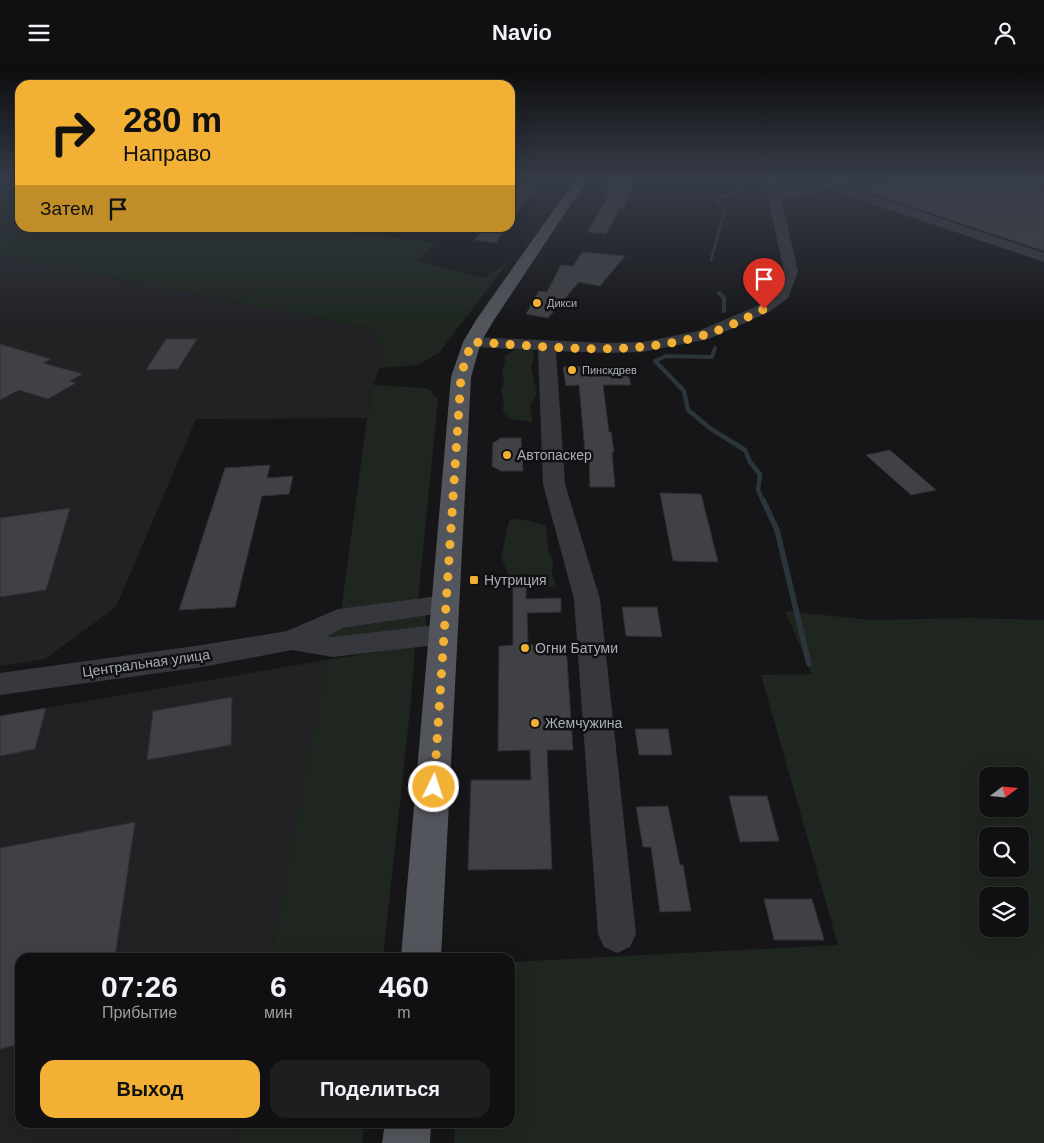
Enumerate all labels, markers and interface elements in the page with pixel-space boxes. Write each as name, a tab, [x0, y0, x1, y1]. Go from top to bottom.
icon: menu	[25, 19, 53, 47]
icon: person	[991, 19, 1019, 47]
text: Navio	[492, 20, 552, 45]
icon: right	[40, 100, 105, 165]
text: 280 m	[123, 100, 222, 139]
text: Направо	[123, 141, 211, 166]
icon: arrive	[104, 195, 132, 223]
text: Затем	[40, 198, 94, 219]
pin	[743, 258, 785, 309]
icon: arrive	[750, 265, 778, 293]
marker: Дикси	[531, 297, 543, 309]
place label: Дикси	[547, 297, 577, 309]
marker: Пинскдрев	[566, 364, 578, 376]
place label: Пинскдрев	[582, 364, 637, 376]
place label: Автопаскер	[517, 447, 592, 463]
marker: Автопаскер	[501, 449, 513, 461]
place label: Нутриция	[484, 572, 547, 588]
marker: Нутриция	[468, 574, 480, 586]
place label: Огни Батуми	[535, 640, 618, 656]
marker: Огни Батуми	[519, 642, 531, 654]
street label: Центральная улица	[81, 646, 211, 680]
place label: Жемчужина	[545, 715, 623, 731]
marker: Жемчужина	[529, 717, 541, 729]
position arrow	[407, 760, 459, 812]
north arrow	[979, 767, 1029, 817]
map controls	[979, 767, 1029, 937]
button: search	[979, 827, 1029, 877]
button: layers	[979, 887, 1029, 937]
text: 07:26	[101, 970, 178, 1003]
text: 6	[270, 970, 287, 1003]
text: 460	[379, 970, 429, 1003]
text: Прибытие	[102, 1004, 177, 1021]
text: мин	[264, 1004, 293, 1021]
text: m	[397, 1004, 410, 1021]
button: Выход	[40, 1060, 260, 1118]
button: Поделиться	[270, 1060, 490, 1118]

